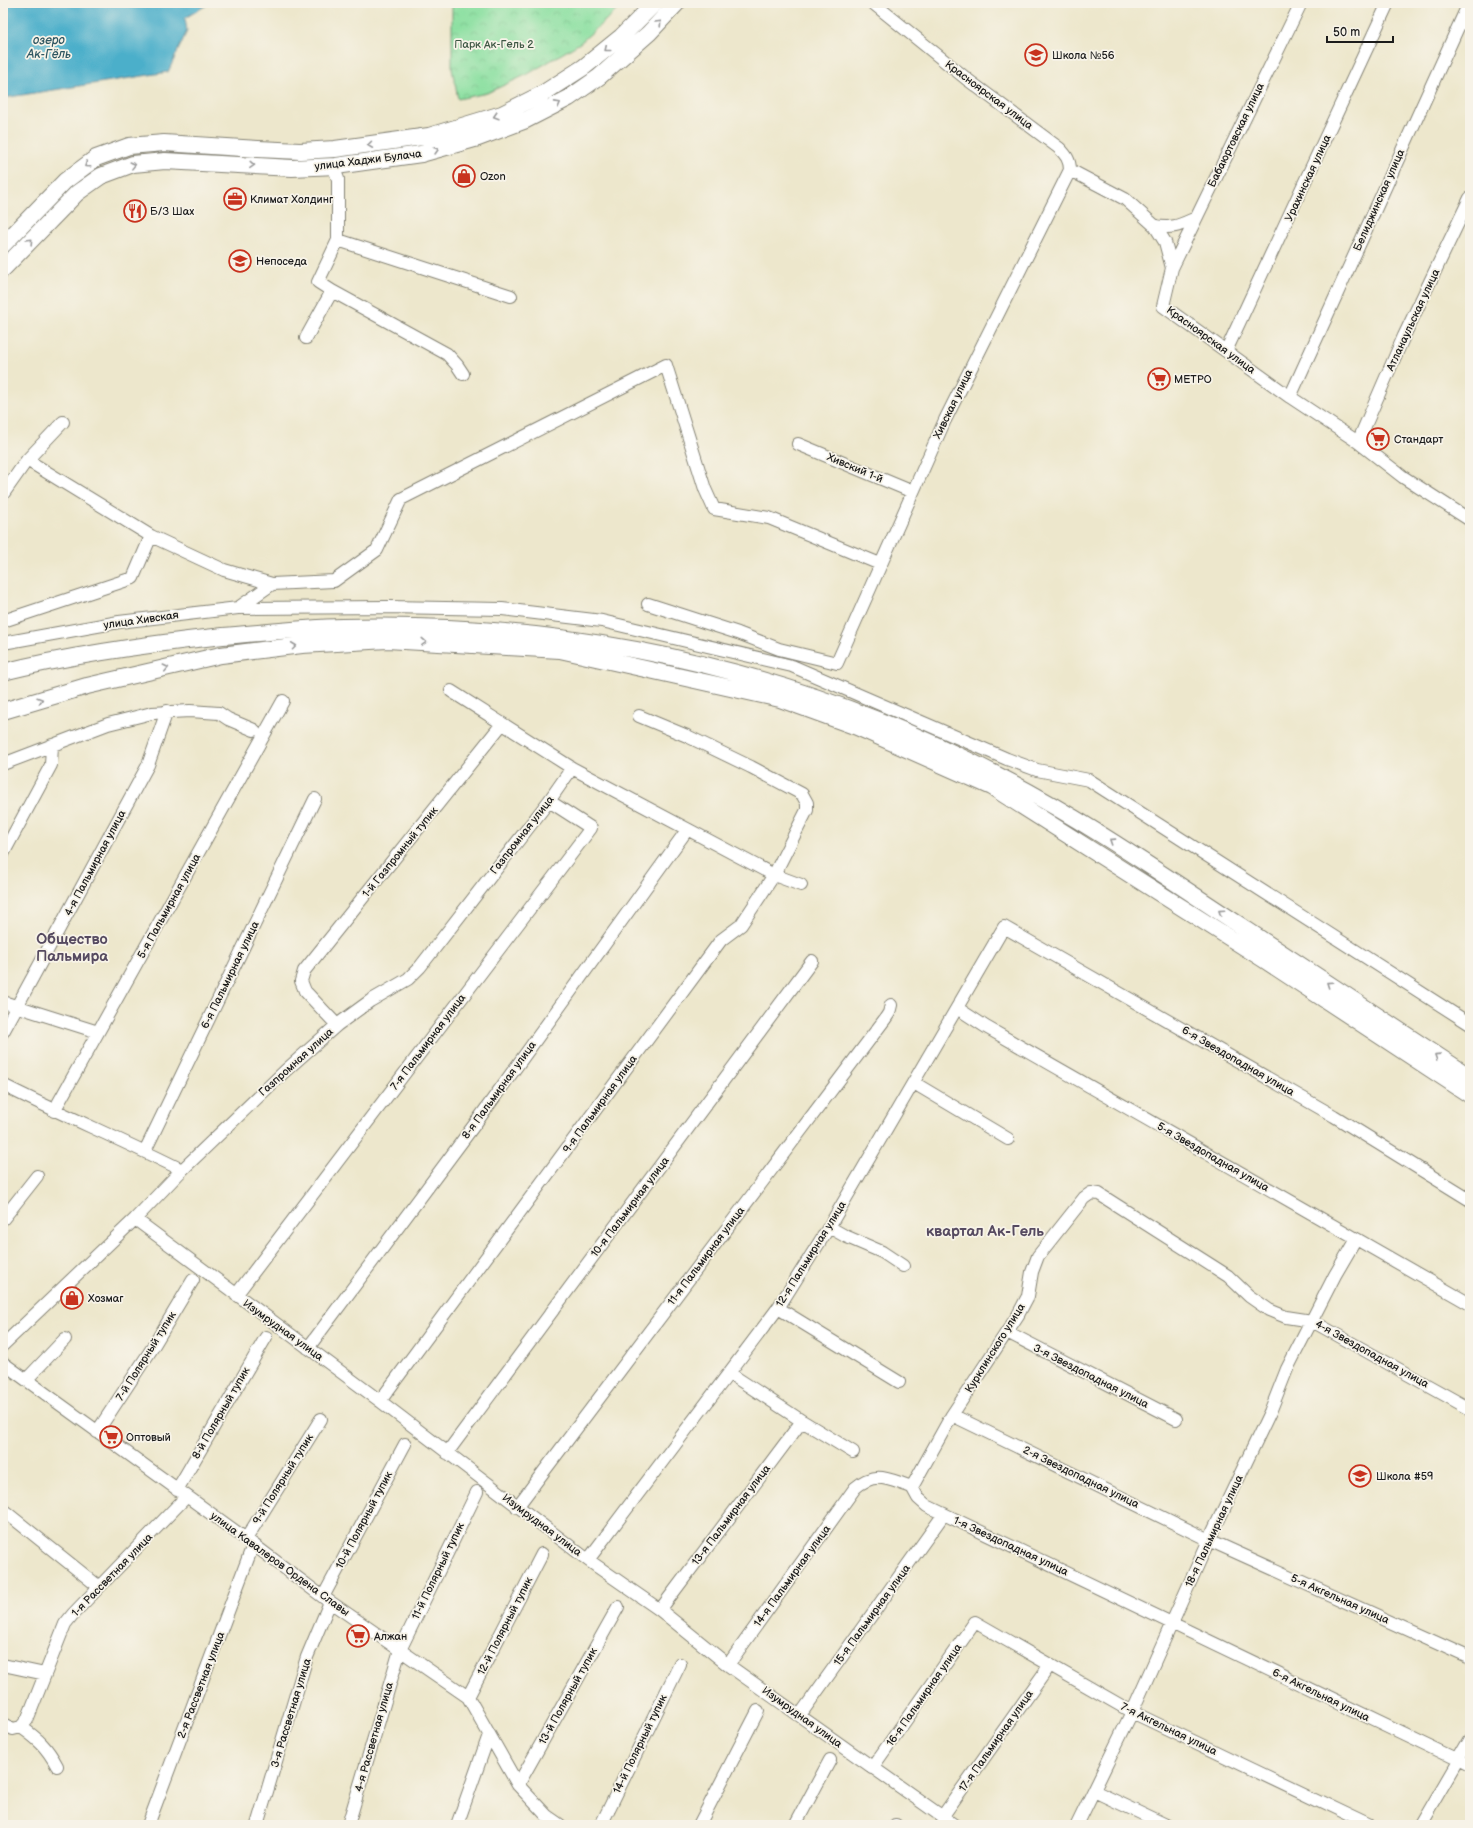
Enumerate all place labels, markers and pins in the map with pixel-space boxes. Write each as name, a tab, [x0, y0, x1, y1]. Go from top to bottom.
school or university icon: Школа №56	[1023, 42, 1049, 68]
place label: Школа №56	[1052, 49, 1115, 62]
shop icon: Ozon	[451, 163, 477, 189]
place label: Ozon	[480, 170, 506, 183]
office icon: Климат Холдинг	[222, 186, 248, 212]
place label: Климат Холдинг	[250, 193, 334, 206]
restaurant icon: Б/З Шах	[122, 198, 148, 224]
place label: Б/З Шах	[150, 205, 194, 218]
school or university icon: Непоседа	[227, 248, 253, 274]
place label: Непоседа	[256, 255, 308, 268]
supermarket icon: МЕТРО	[1146, 366, 1172, 392]
place label: МЕТРО	[1174, 373, 1212, 386]
supermarket icon: Стандарт	[1365, 426, 1391, 452]
place label: Стандарт	[1394, 433, 1443, 446]
shop icon: Хозмаг	[59, 1285, 85, 1311]
place label: Хозмаг	[88, 1292, 124, 1305]
supermarket icon: Оптовый	[98, 1424, 124, 1450]
place label: Оптовый	[126, 1431, 171, 1444]
school or university icon: Школа #59	[1347, 1463, 1373, 1489]
place label: Школа #59	[1376, 1470, 1433, 1483]
supermarket icon: Алжан	[345, 1623, 371, 1649]
place label: Алжан	[373, 1630, 407, 1643]

